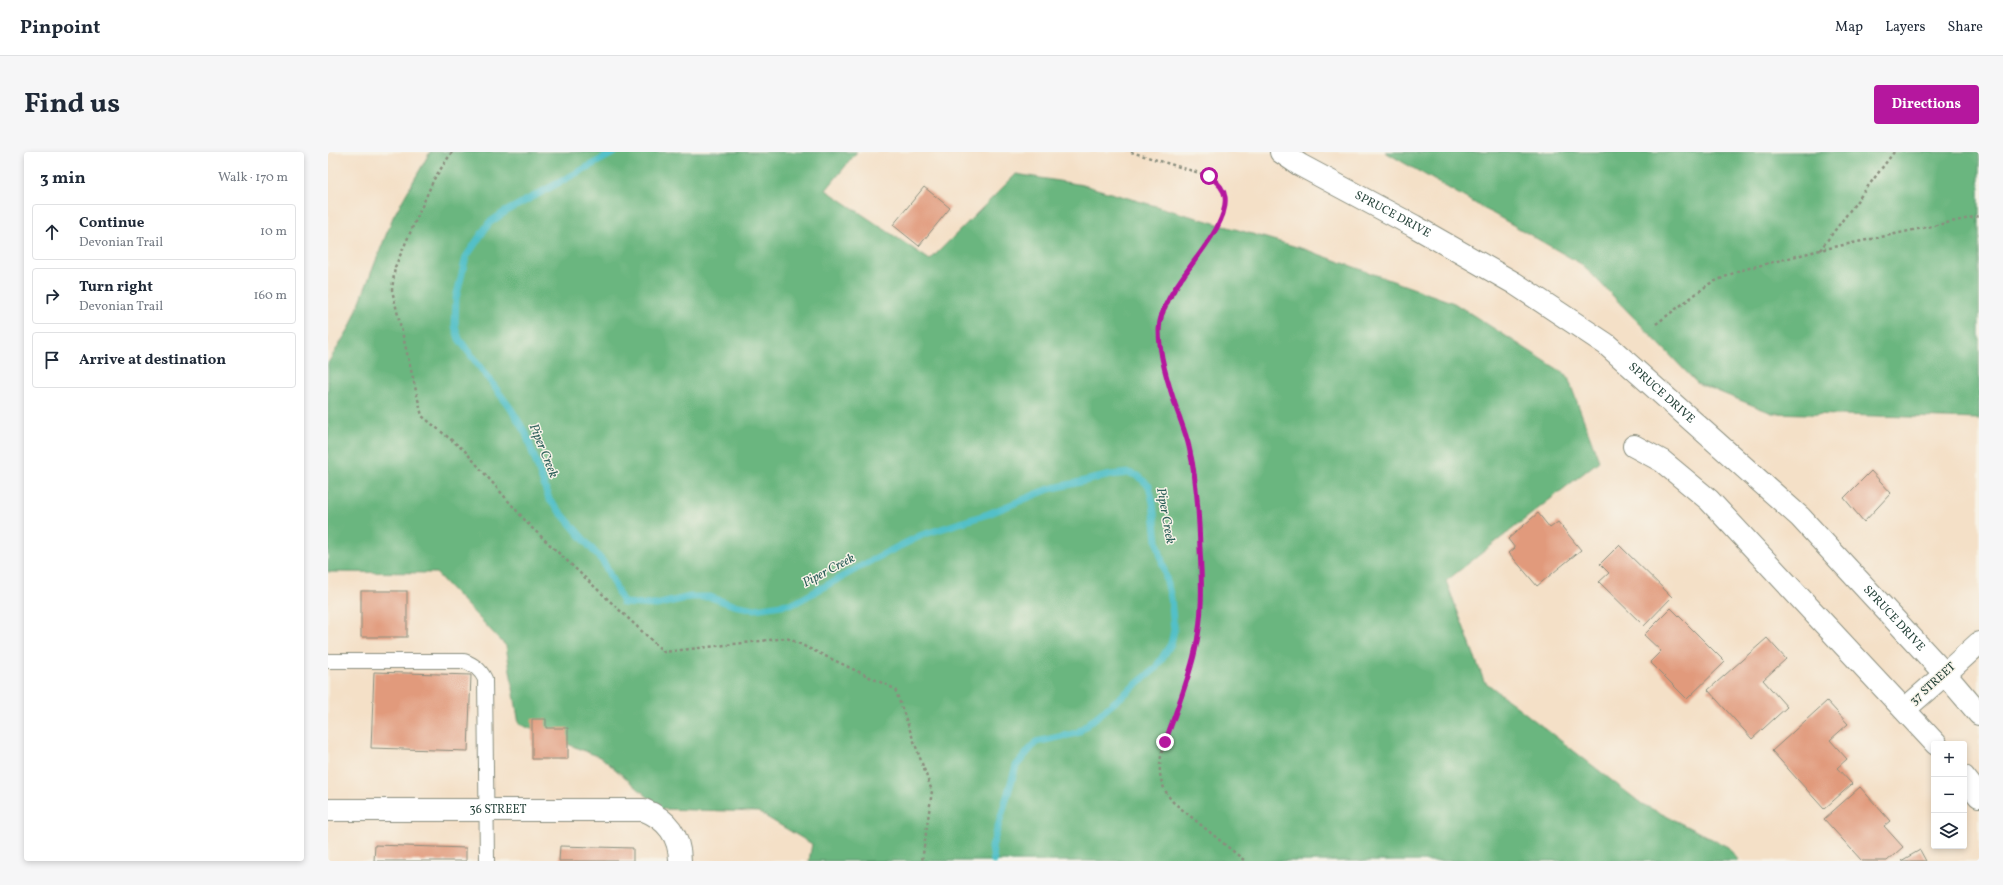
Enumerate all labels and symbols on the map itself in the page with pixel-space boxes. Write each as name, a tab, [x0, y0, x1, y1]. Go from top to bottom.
route start	[1200, 167, 1218, 185]
street label: SPRUCE DRIVE	[1352, 188, 1433, 242]
street label: SPRUCE DRIVE	[1625, 359, 1698, 427]
water label: Piper Creek	[524, 421, 562, 481]
water label: Piper Creek	[1151, 486, 1179, 546]
water label: Piper Creek	[800, 550, 858, 592]
street label: SPRUCE DRIVE	[1859, 582, 1928, 655]
street label: 37 STREET	[1907, 659, 1959, 709]
route end	[1156, 733, 1174, 751]
street label: 36 STREET	[470, 802, 526, 818]

